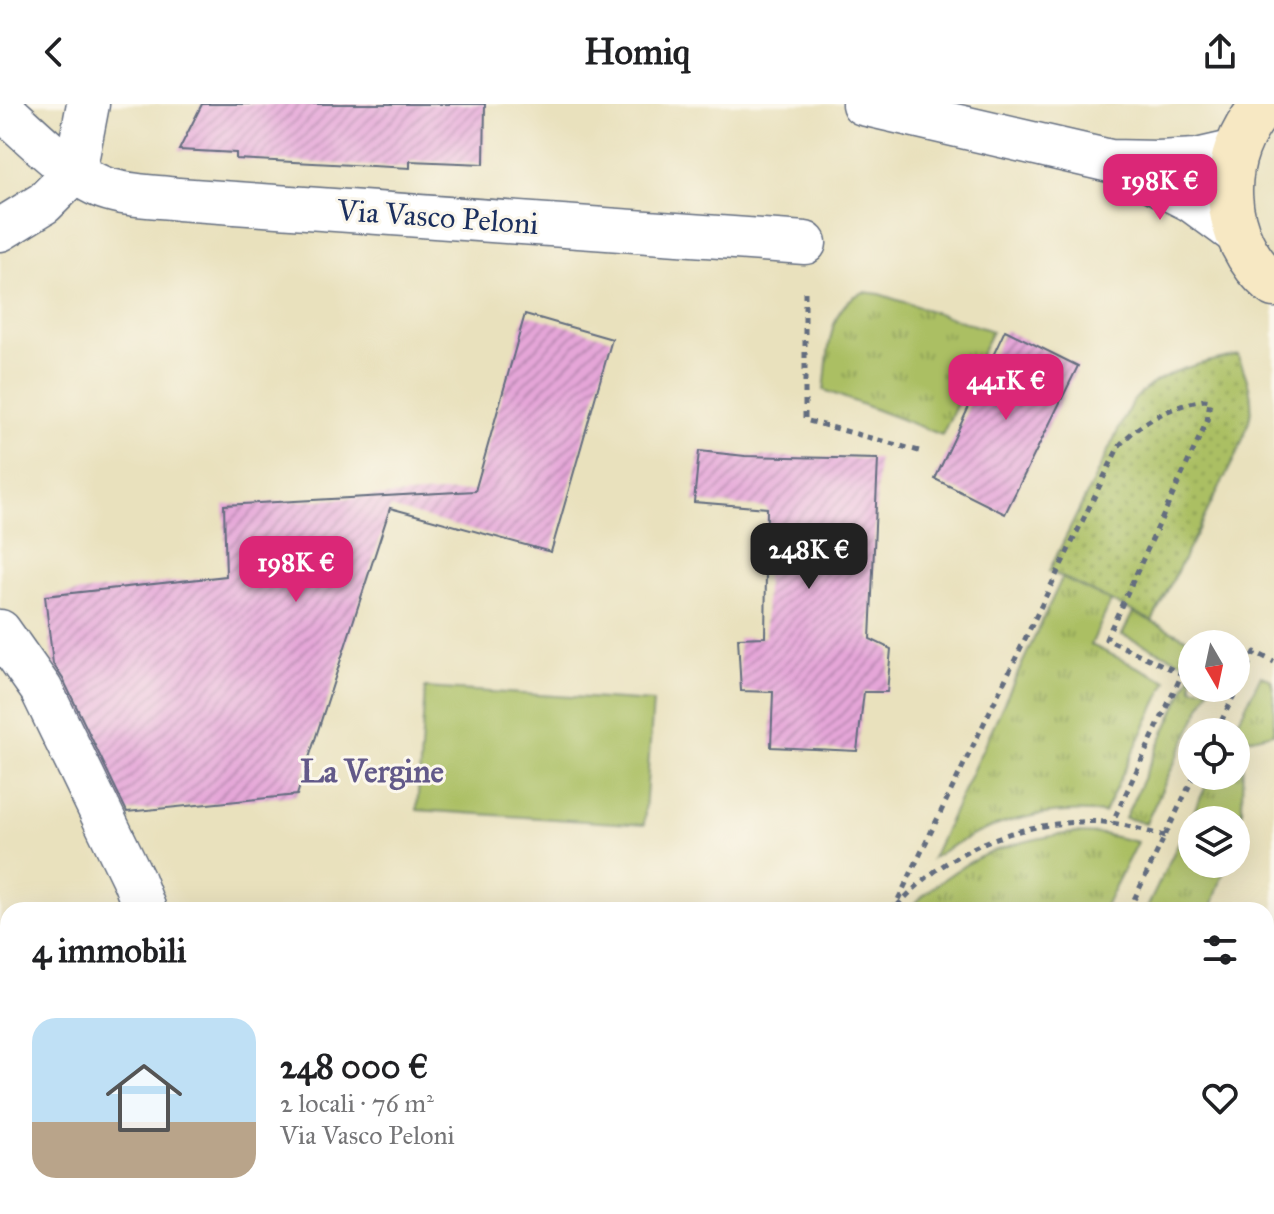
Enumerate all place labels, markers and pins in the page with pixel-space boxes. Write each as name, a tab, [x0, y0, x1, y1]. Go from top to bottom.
pin: 198K €	[1095, 154, 1225, 222]
pin: 441K €	[941, 354, 1071, 422]
pin: 248K €	[744, 523, 874, 591]
pin: 198K €	[231, 536, 361, 604]

